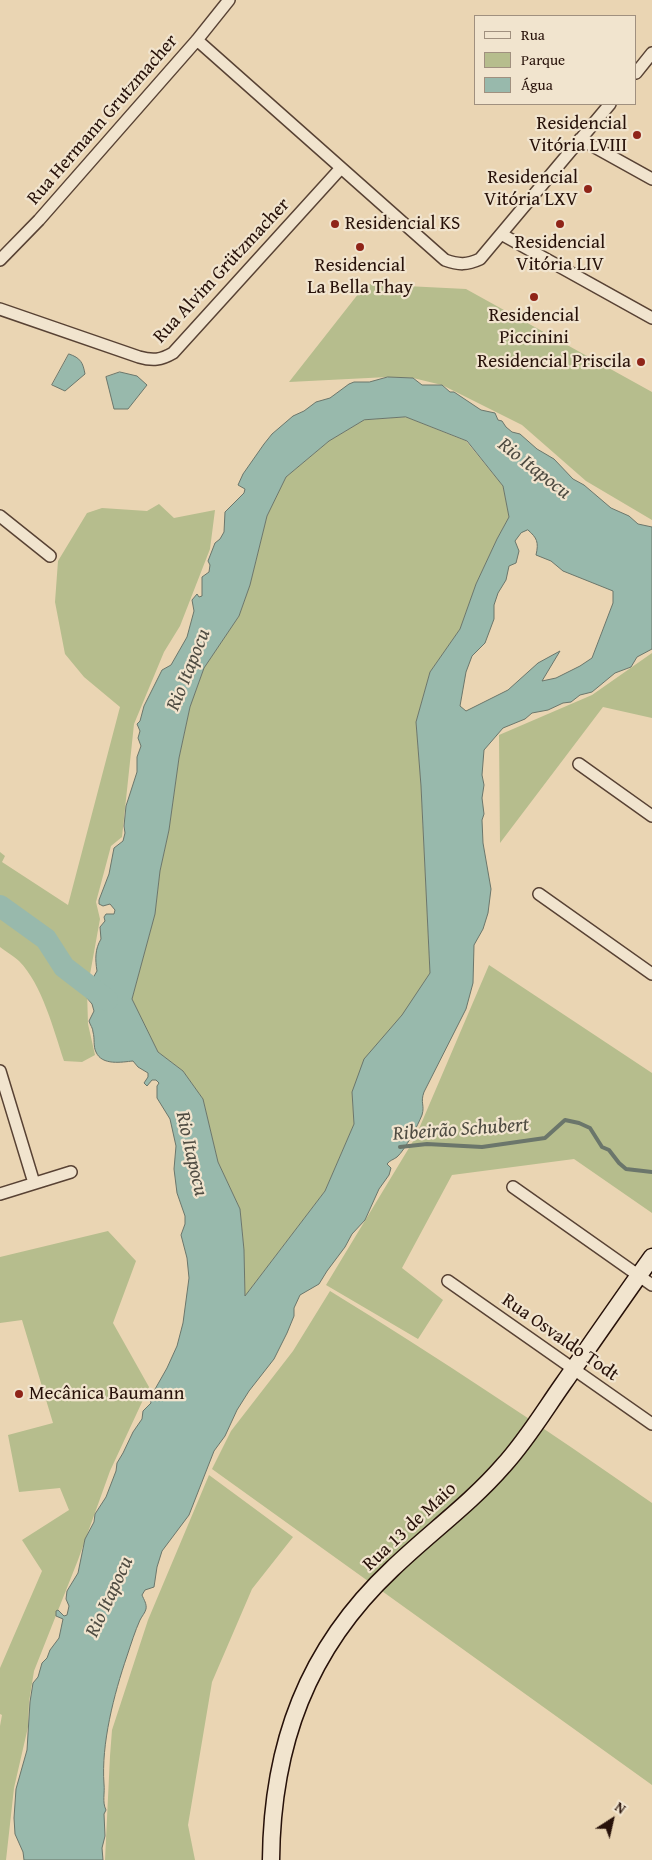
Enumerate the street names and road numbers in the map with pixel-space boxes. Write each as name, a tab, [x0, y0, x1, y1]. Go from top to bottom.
street label: Rua Hermann Grutzmacher	[23, 30, 183, 210]
street label: Rua Alvim Grützmacher	[149, 194, 295, 348]
street label: Rua Osvaldo Todt	[497, 1289, 623, 1387]
street label: Rua 13 de Maio	[358, 1478, 462, 1576]

